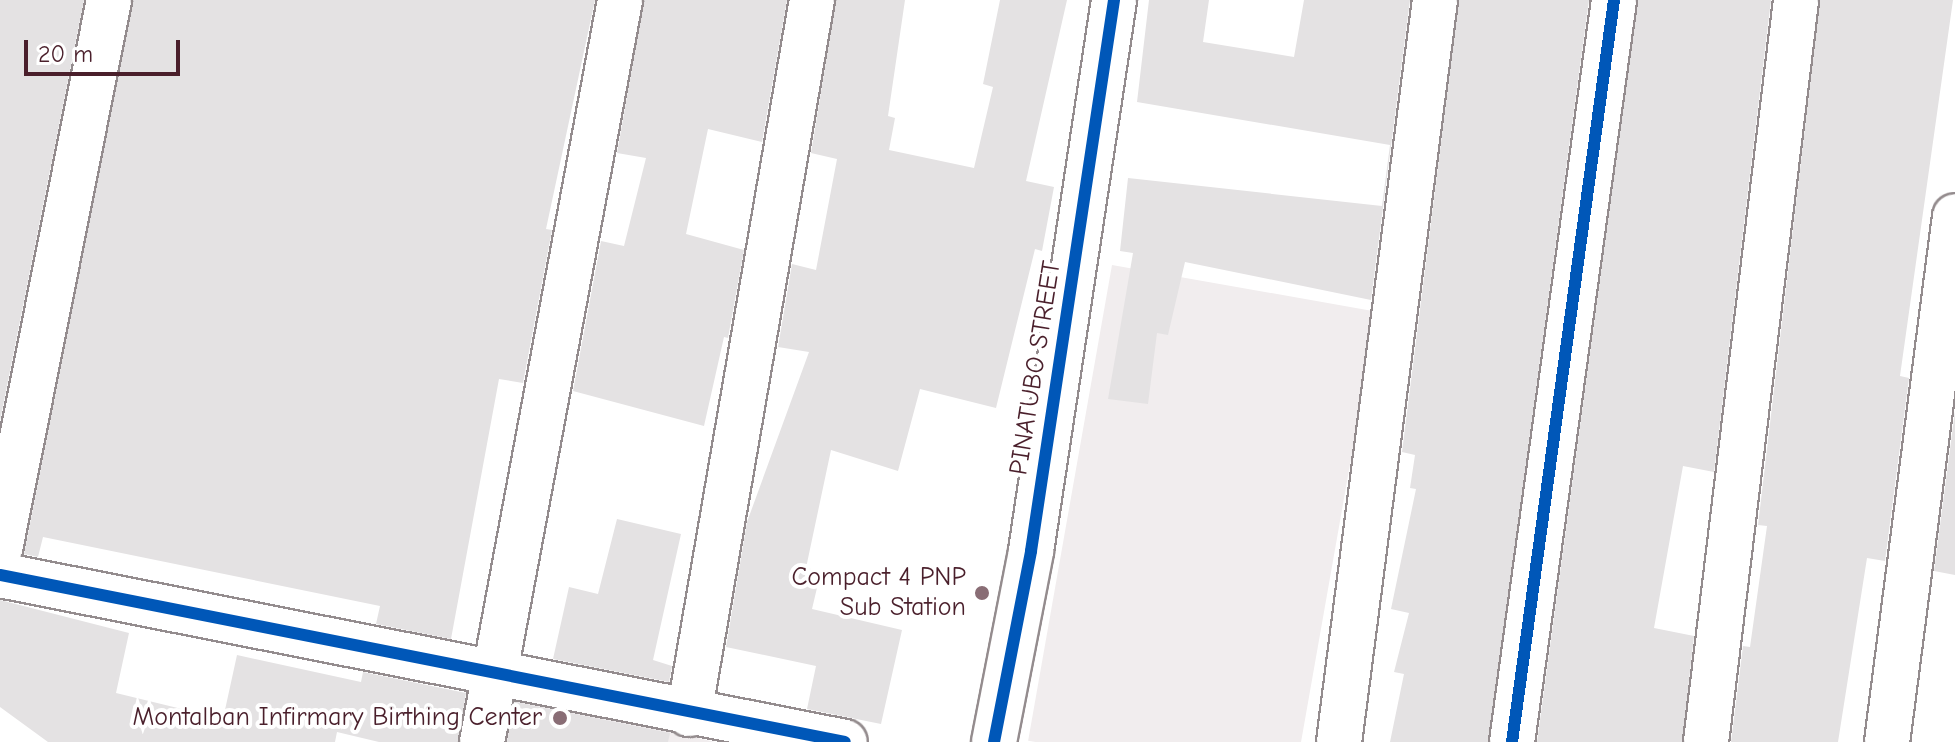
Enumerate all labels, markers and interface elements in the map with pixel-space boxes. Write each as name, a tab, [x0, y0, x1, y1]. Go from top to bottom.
scale bar	[28, 24, 184, 74]
text: 20 m	[38, 40, 93, 68]
street label: PINATUBO STREET	[1004, 259, 1068, 477]
place label: Compact 4 PNP Sub Station	[791, 562, 966, 624]
marker: Compact 4 PNP Sub Station	[973, 584, 991, 602]
place label: Montalban Infirmary Birthing Center	[132, 702, 542, 734]
marker: Montalban Infirmary Birthing Center	[549, 707, 571, 729]

